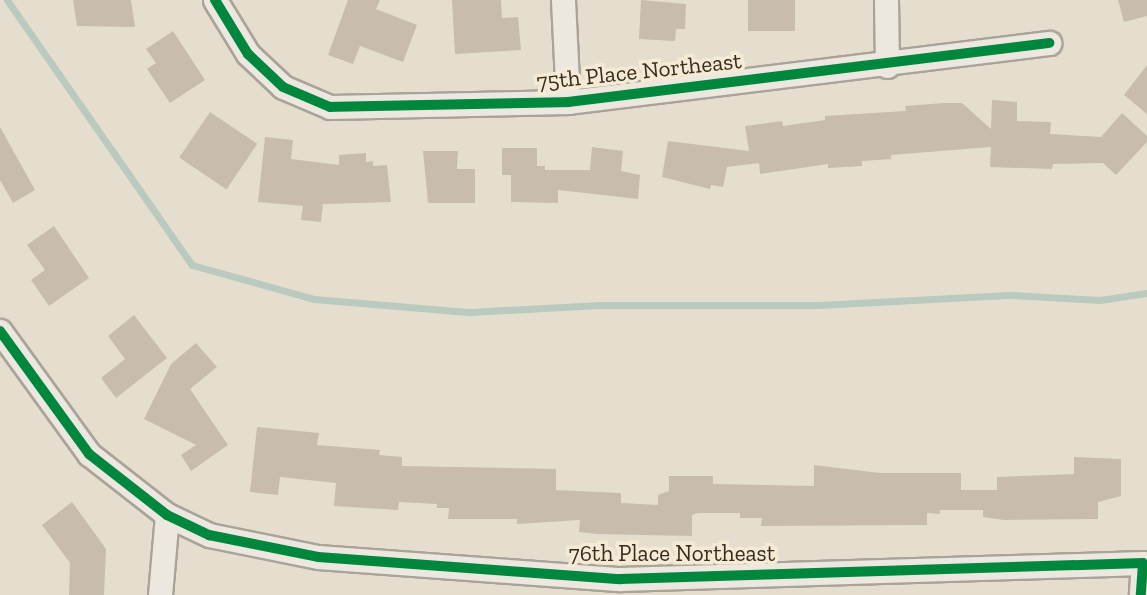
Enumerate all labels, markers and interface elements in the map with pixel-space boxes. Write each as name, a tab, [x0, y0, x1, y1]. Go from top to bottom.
street label: 75th Place Northeast	[535, 46, 743, 96]
street label: 76th Place Northeast	[569, 539, 775, 567]

